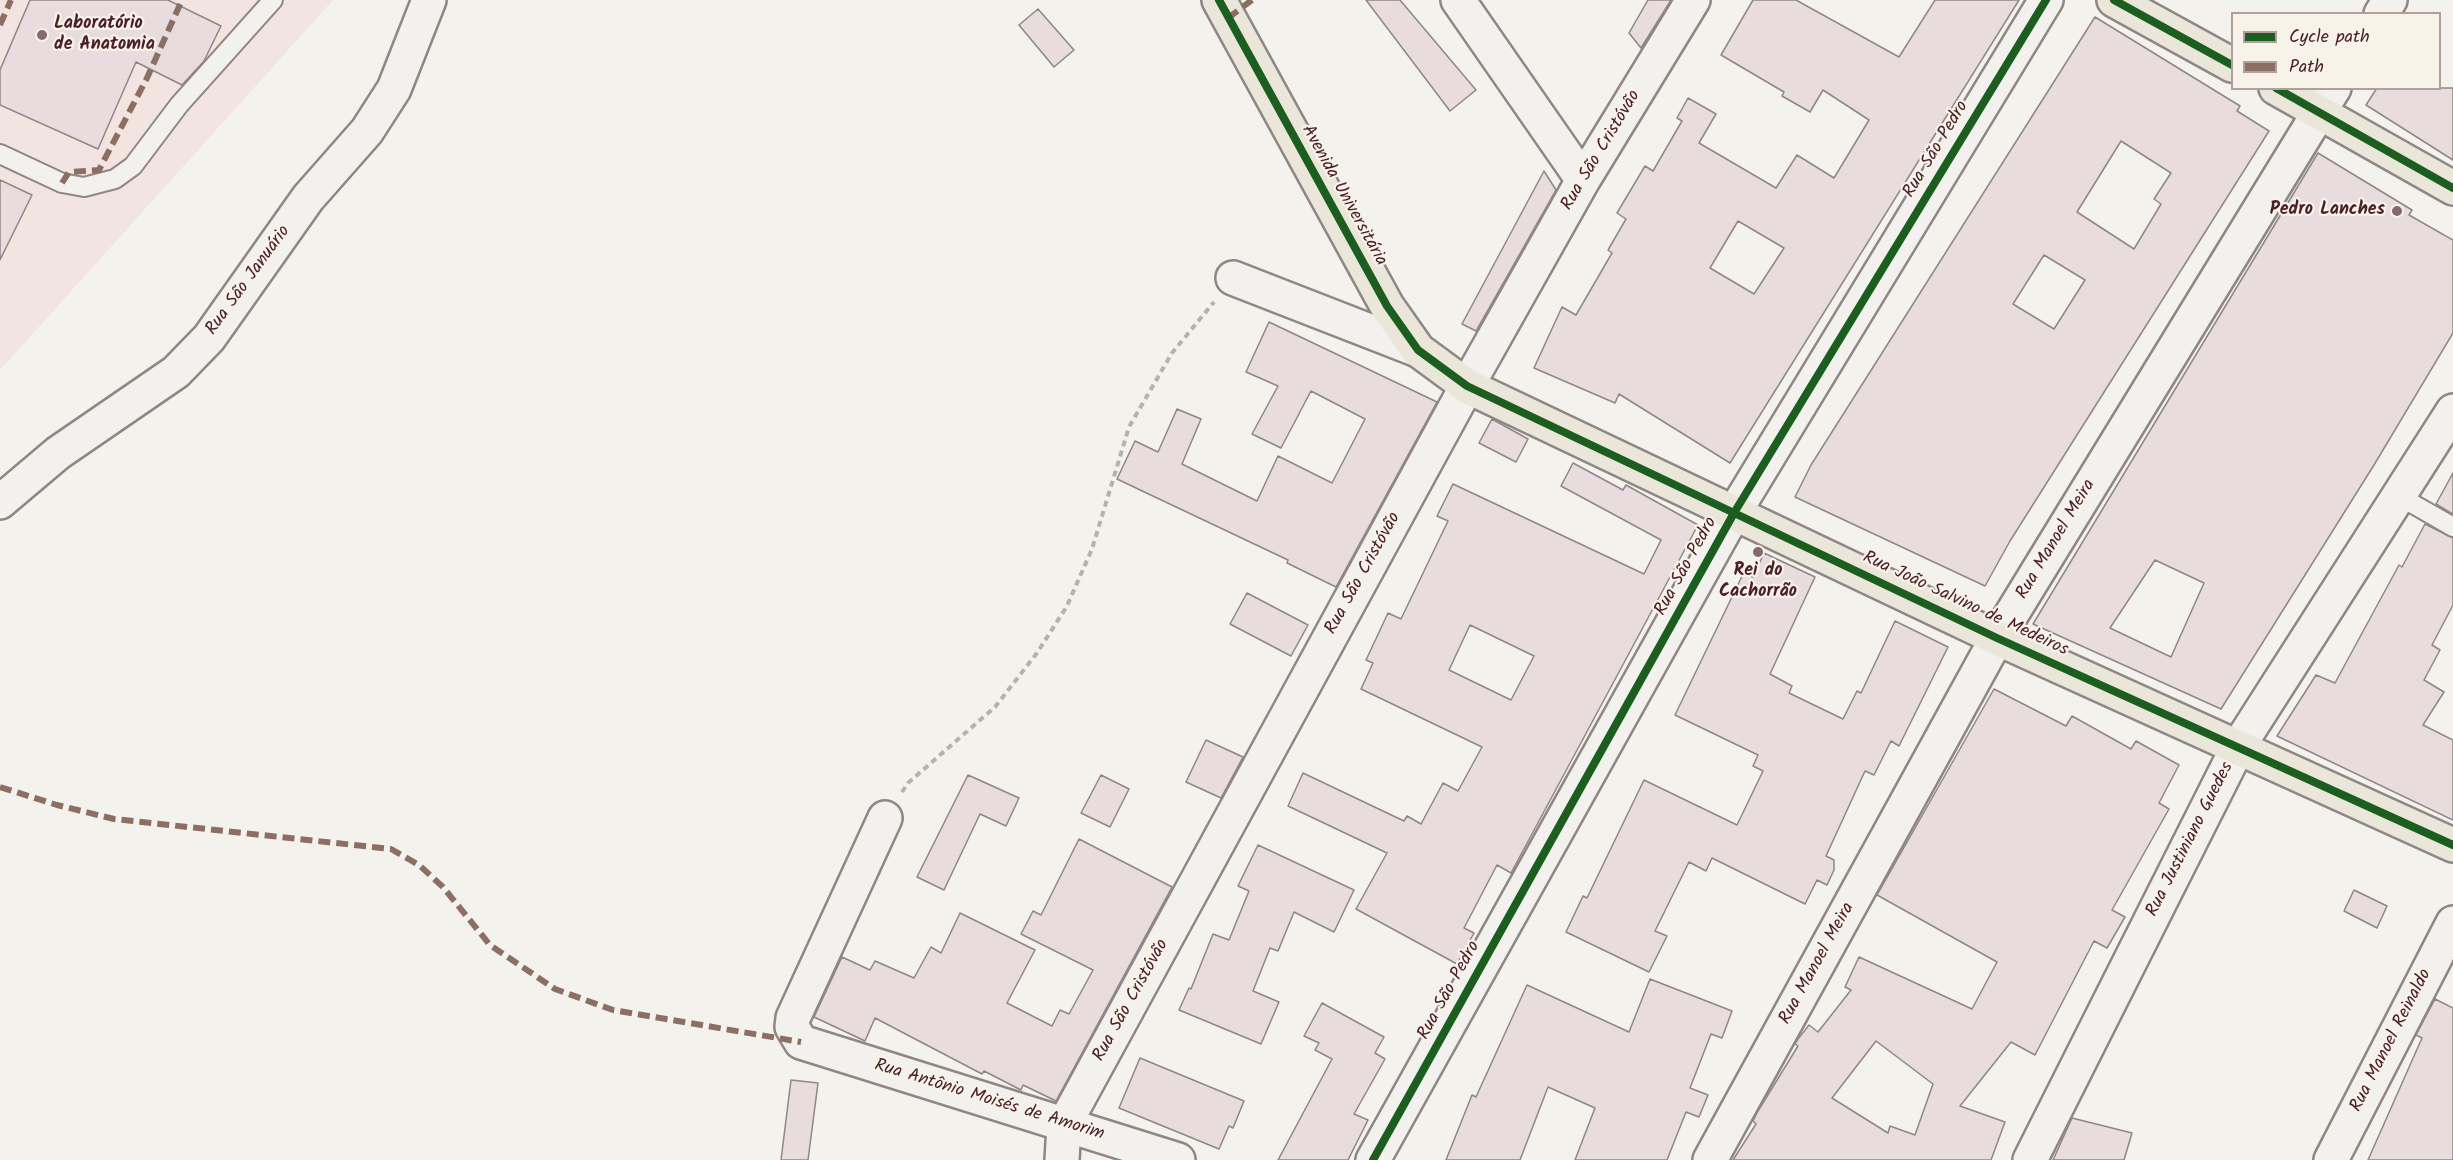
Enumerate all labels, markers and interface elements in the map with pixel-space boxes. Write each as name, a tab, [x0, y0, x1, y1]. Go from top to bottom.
legend	[2231, 12, 2441, 90]
place label: Laboratório de Anatomia	[54, 14, 155, 57]
text: Cycle path	[2289, 23, 2370, 52]
marker: Laboratório de Anatomia	[35, 28, 49, 42]
text: Path	[2289, 53, 2324, 82]
street label: Rua São Cristóvão	[1558, 87, 1646, 215]
street label: Rua São Pedro	[1900, 98, 1974, 202]
street label: Avenida Universitária	[1295, 122, 1391, 270]
place label: Pedro Lanches	[2270, 200, 2385, 222]
marker: Pedro Lanches	[2390, 204, 2404, 218]
street label: Rua São Januário	[202, 222, 296, 340]
street label: Rua Manoel Meira	[2013, 476, 2101, 604]
street label: Rua São Cristóvão	[1322, 509, 1406, 639]
street label: Rua São Pedro	[1651, 514, 1723, 620]
marker: Rei do Cachorrão	[1751, 545, 1765, 559]
street label: Rua João Salvino de Medeiros	[1859, 548, 2071, 662]
place label: Rei do Cachorrão	[1719, 561, 1797, 604]
street label: Rua Justiniano Guedes	[2143, 759, 2239, 921]
street label: Rua Manoel Meira	[1776, 899, 1860, 1029]
street label: Rua São Cristóvão	[1090, 936, 1174, 1066]
street label: Rua São Pedro	[1414, 938, 1486, 1044]
street label: Rua Manoel Reinaldo	[2347, 966, 2437, 1116]
street label: Rua Antônio Moisés de Amorim	[872, 1056, 1106, 1146]

